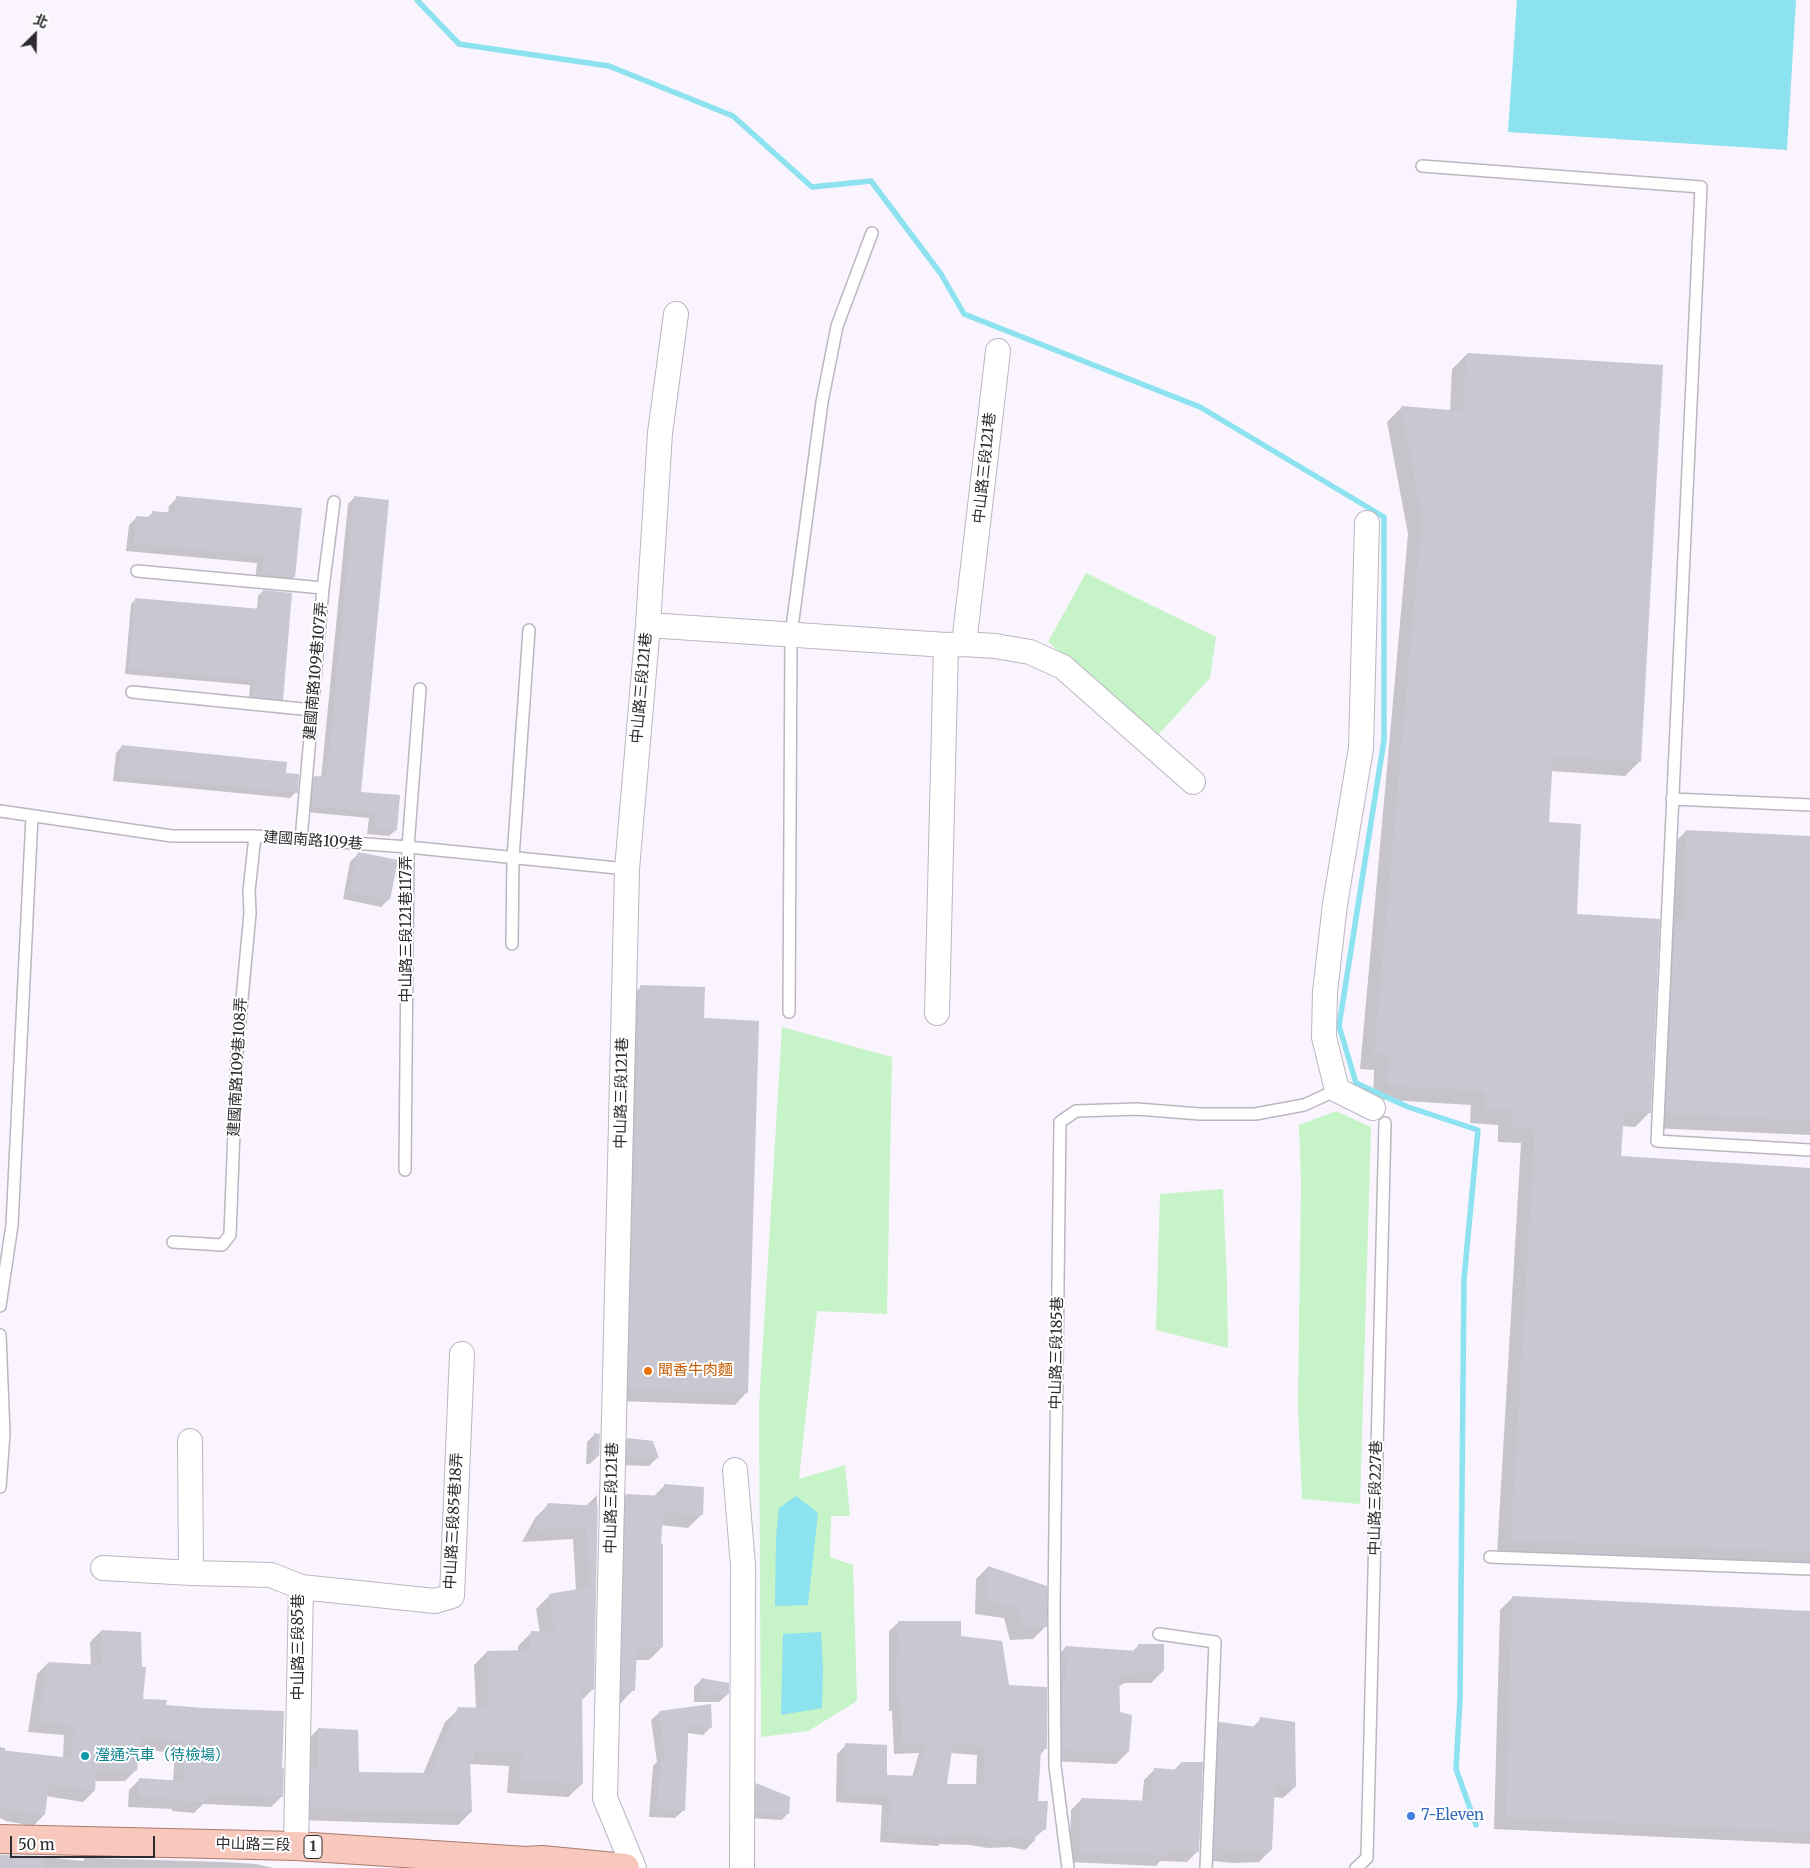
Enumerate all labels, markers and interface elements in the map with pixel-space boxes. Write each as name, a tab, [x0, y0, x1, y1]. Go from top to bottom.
north arrow	[10, 10, 60, 60]
text: 北	[31, 10, 51, 32]
street label: 中山路三段121巷	[970, 411, 1000, 525]
street label: 建國南路109巷107弄	[301, 601, 331, 741]
street label: 中山路三段121巷	[628, 632, 656, 744]
street label: 建國南路109巷	[263, 829, 363, 853]
street label: 中山路三段121巷117弄	[398, 855, 416, 1003]
street label: 建國南路109巷108弄	[225, 997, 251, 1137]
street label: 中山路三段121巷	[612, 1037, 632, 1149]
street label: 中山路三段185巷	[1047, 1296, 1067, 1410]
place label: 聞香牛肉麵	[658, 1362, 733, 1380]
marker: 聞香牛肉麵	[642, 1365, 654, 1377]
street label: 中山路三段227巷	[1366, 1440, 1386, 1556]
street label: 中山路三段121巷	[602, 1442, 622, 1554]
street label: 中山路三段85巷18弄	[441, 1452, 467, 1590]
street label: 中山路三段85巷	[290, 1593, 308, 1701]
place label: 瀅通汽車（待檢場）	[95, 1747, 230, 1765]
marker: 瀅通汽車（待檢場）	[79, 1750, 91, 1762]
place label: 7-Eleven	[1421, 1807, 1484, 1825]
marker: 7-Eleven	[1405, 1810, 1417, 1822]
scale bar	[12, 1826, 158, 1858]
text: 50 m	[18, 1835, 55, 1854]
street label: 中山路三段	[215, 1835, 291, 1855]
road number: 1	[304, 1835, 322, 1858]

